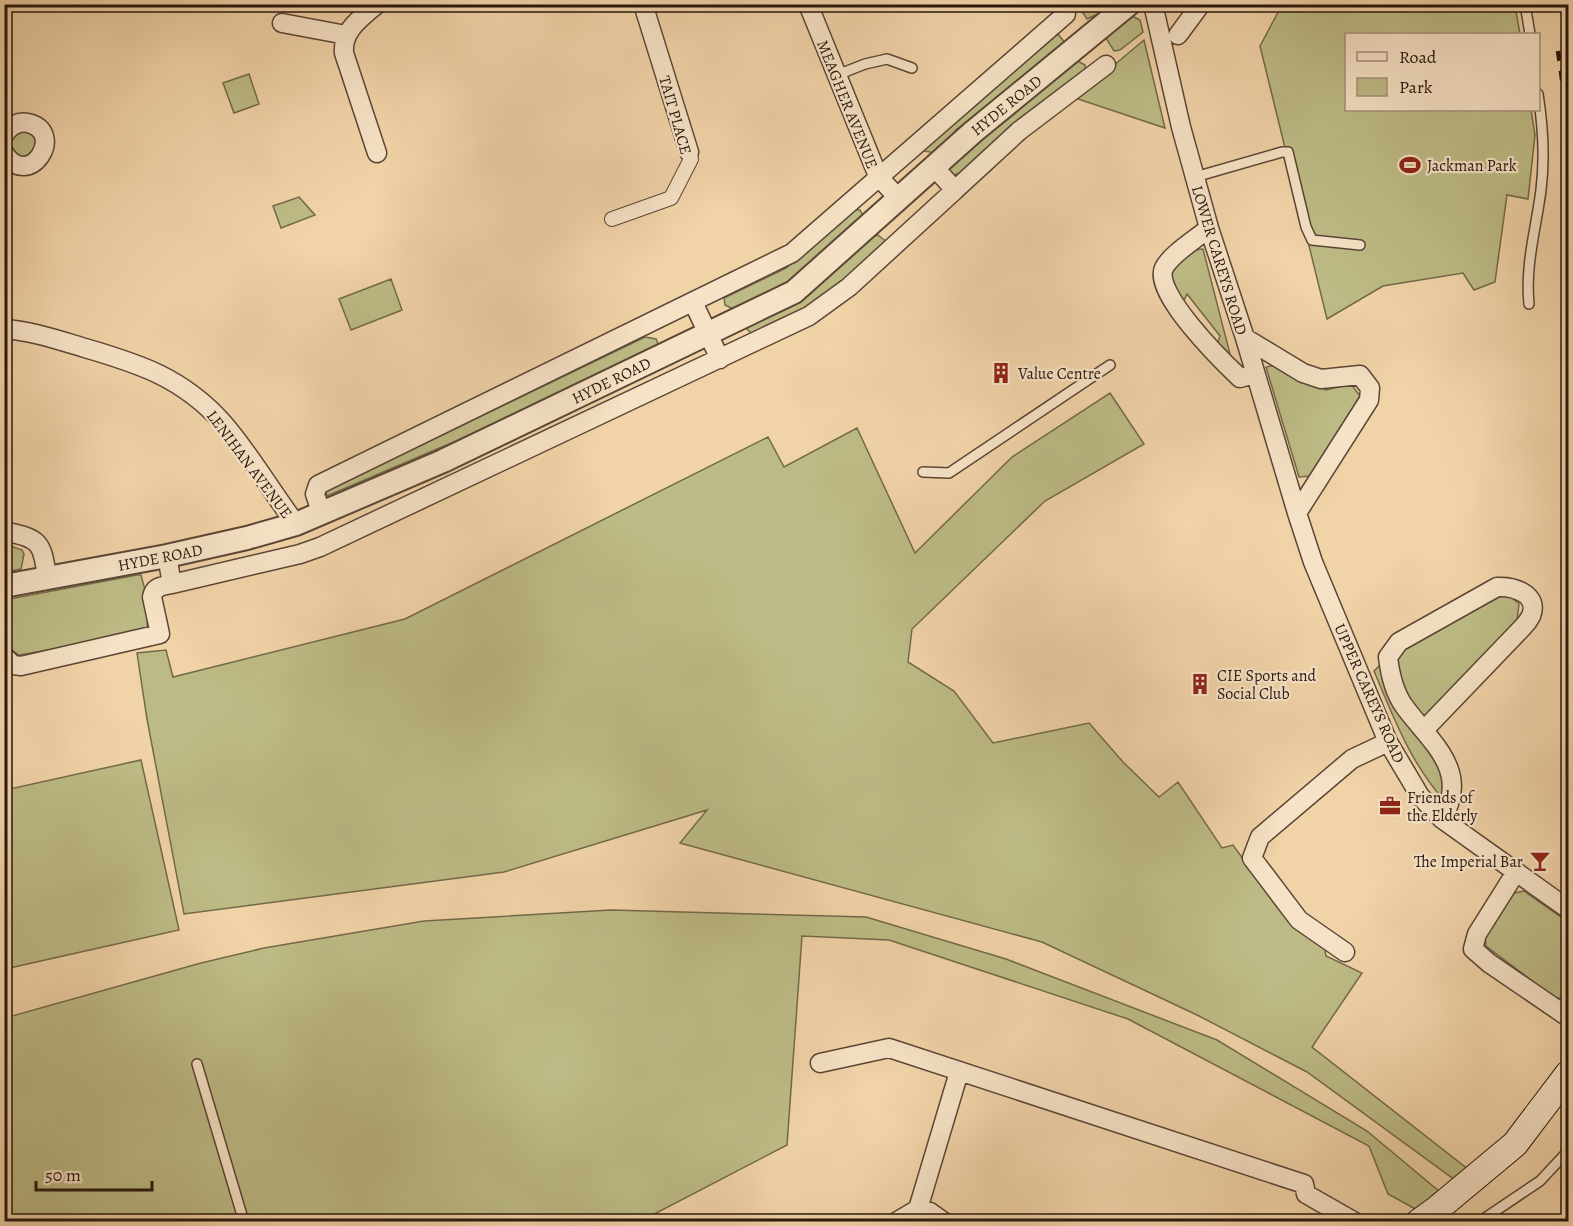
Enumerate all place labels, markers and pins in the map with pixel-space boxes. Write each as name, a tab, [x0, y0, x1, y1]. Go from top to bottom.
sports icon: Jackman Park	[1398, 153, 1422, 177]
place label: Jackman Park	[1427, 155, 1517, 177]
building icon: Value Centre	[989, 361, 1013, 385]
place label: Value Centre	[1017, 363, 1101, 385]
place label: CIE Sports and Social Club	[1217, 665, 1317, 705]
building icon: CIE Sports and Social Club	[1188, 672, 1212, 696]
place label: Friends of the Elderly	[1407, 787, 1478, 827]
office icon: Friends of the Elderly	[1378, 794, 1402, 818]
bar icon: The Imperial Bar	[1528, 849, 1552, 873]
place label: The Imperial Bar	[1414, 851, 1523, 873]

